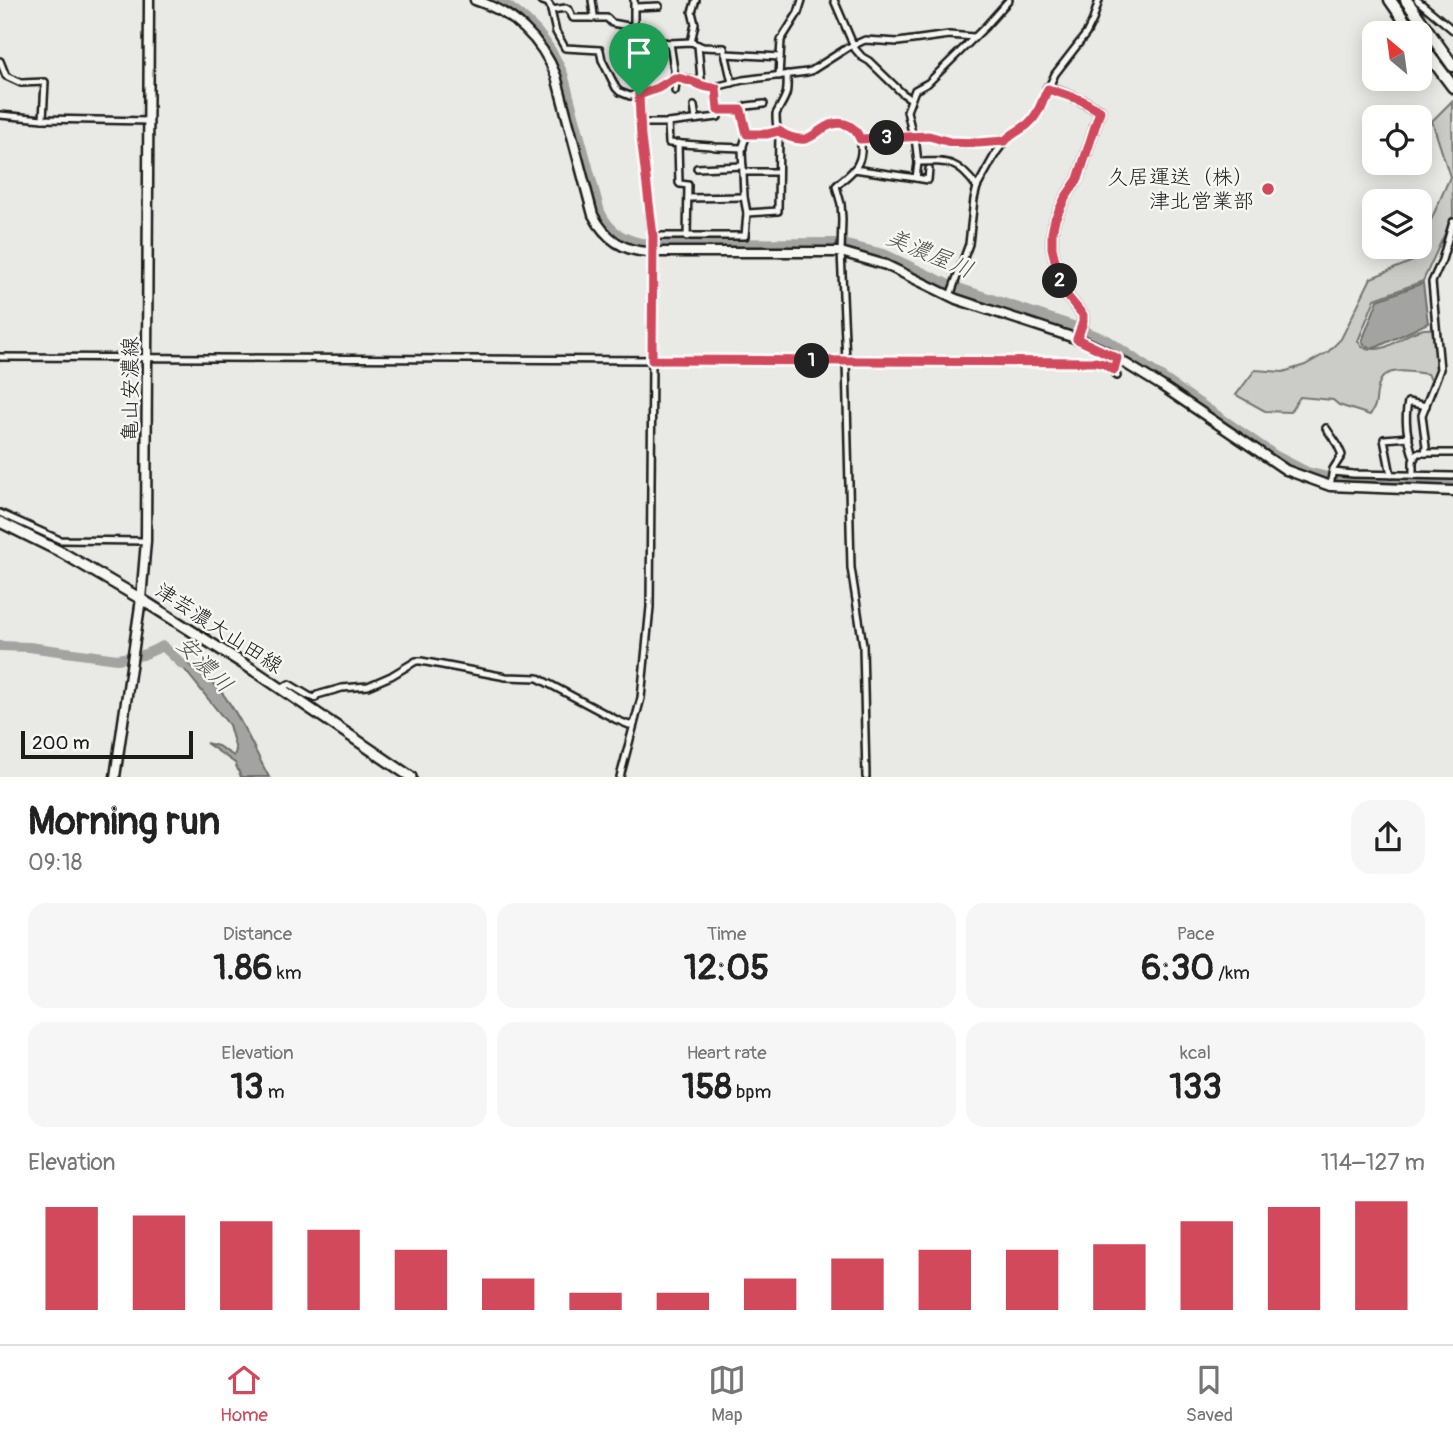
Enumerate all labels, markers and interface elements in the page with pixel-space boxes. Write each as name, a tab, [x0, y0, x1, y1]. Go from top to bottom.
north arrow	[1362, 21, 1432, 91]
map controls	[1362, 21, 1432, 259]
pin	[609, 23, 669, 95]
icon: arrive	[620, 34, 658, 72]
button: locate	[1362, 105, 1432, 175]
pin: 3	[870, 120, 904, 156]
text: 3	[881, 125, 892, 149]
place label: 久居運送（株） 津北営業部	[1107, 164, 1254, 215]
marker: 久居運送（株） 津北営業部	[1260, 181, 1276, 197]
button: layers	[1362, 189, 1432, 259]
water label: 美濃屋川	[882, 222, 978, 285]
pin: 2	[1042, 264, 1078, 298]
text: 2	[1054, 268, 1065, 292]
street label: 亀山安濃線	[117, 337, 144, 442]
pin: 1	[794, 344, 830, 378]
text: 1	[808, 348, 815, 372]
street label: 津芸濃大山田線	[150, 577, 288, 680]
water label: 安濃川	[170, 630, 239, 699]
scale bar	[21, 728, 192, 760]
text: 200 m	[32, 731, 90, 755]
text: Morning run	[28, 798, 220, 846]
button: share	[1351, 800, 1425, 874]
text: 09:18	[28, 848, 82, 877]
text: Distance	[223, 922, 292, 946]
text: Time	[707, 922, 746, 946]
text: Pace	[1177, 922, 1214, 946]
text: 1.86	[213, 946, 273, 990]
text: 12:05	[684, 946, 769, 990]
text: 6:30	[1141, 946, 1214, 990]
text: km	[273, 961, 302, 985]
text: /km	[1214, 961, 1250, 985]
text: Elevation	[221, 1041, 294, 1065]
text: Heart rate	[686, 1041, 767, 1065]
text: kcal	[1180, 1041, 1211, 1065]
text: 13	[230, 1065, 264, 1109]
text: 158	[682, 1065, 732, 1109]
text: 133	[1169, 1065, 1222, 1109]
text: m	[264, 1080, 285, 1104]
text: bpm	[732, 1080, 771, 1104]
text: Elevation	[28, 1148, 116, 1177]
text: 114–127 m	[1321, 1148, 1425, 1177]
tab: Home	[220, 1361, 268, 1427]
tab: Map	[708, 1361, 746, 1427]
tab: Saved	[1186, 1361, 1233, 1427]

